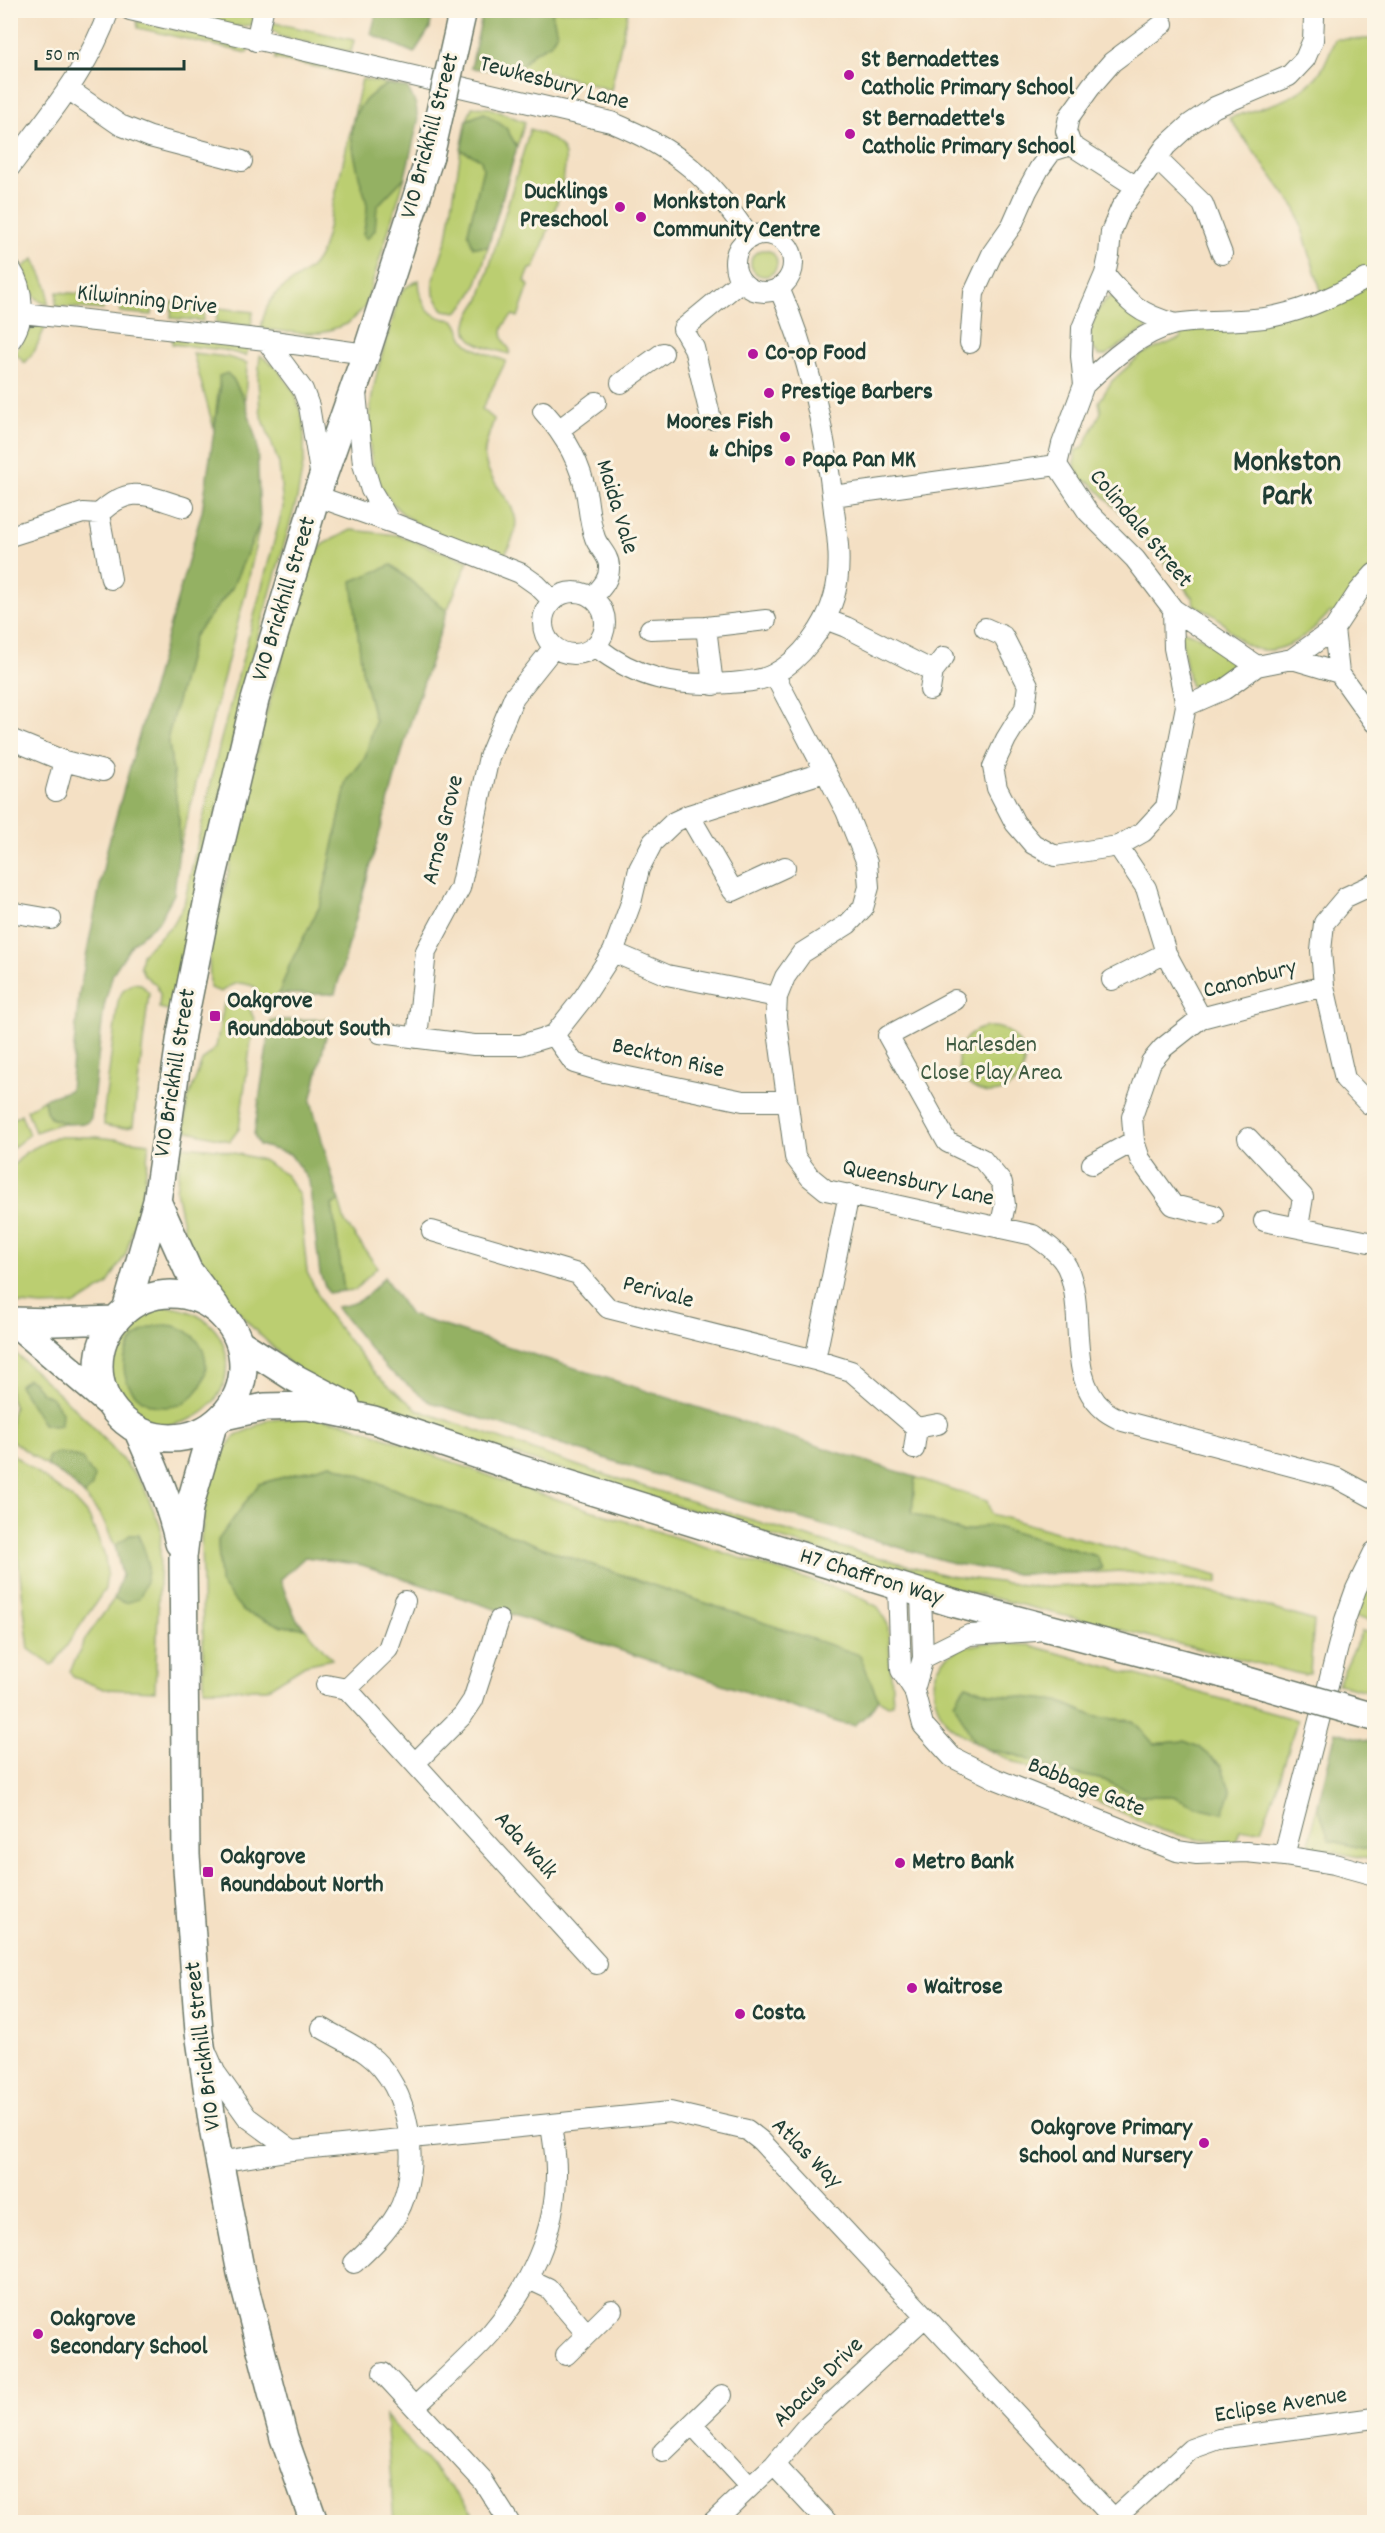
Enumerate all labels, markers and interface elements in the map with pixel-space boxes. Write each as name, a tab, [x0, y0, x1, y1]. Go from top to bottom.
scale bar	[36, 33, 184, 71]
text: 50 m	[45, 44, 80, 69]
place label: St Bernadettes Catholic Primary School	[861, 44, 1075, 106]
street label: Tewkesbury Lane	[475, 48, 633, 120]
street label: V10 Brickhill Street	[393, 49, 469, 223]
marker: St Bernadettes Catholic Primary School	[842, 68, 856, 82]
place label: St Bernadette's Catholic Primary School	[862, 103, 1076, 165]
marker: St Bernadette's Catholic Primary School	[843, 127, 857, 141]
place label: Ducklings Preschool	[520, 176, 608, 238]
place label: Monkston Park Community Centre	[653, 186, 821, 248]
marker: Ducklings Preschool	[613, 200, 627, 214]
marker: Monkston Park Community Centre	[634, 210, 648, 224]
street label: Kilwinning Drive	[75, 277, 219, 325]
place label: Co-op Food	[765, 337, 866, 371]
marker: Co-op Food	[746, 347, 760, 361]
place label: Prestige Barbers	[781, 376, 933, 410]
marker: Prestige Barbers	[762, 386, 776, 400]
place label: Moores Fish & Chips	[666, 406, 773, 468]
marker: Moores Fish & Chips	[778, 430, 792, 444]
district label: Monkston Park	[1233, 443, 1341, 520]
place label: Papa Pan MK	[802, 444, 916, 478]
marker: Papa Pan MK	[783, 454, 797, 468]
street label: Maida Vale	[586, 456, 646, 558]
street label: Colindale Street	[1080, 462, 1200, 596]
street label: V10 Brickhill Street	[244, 513, 326, 685]
street label: Arnos Grove	[414, 772, 474, 888]
street label: Canonbury	[1200, 951, 1302, 1009]
place label: Oakgrove Roundabout South	[227, 985, 391, 1047]
street label: V10 Brickhill Street	[146, 986, 206, 1160]
marker: Oakgrove Roundabout South	[208, 1009, 222, 1023]
park label: Harlesden Close Play Area	[920, 1029, 1062, 1091]
street label: Beckton Rise	[608, 1030, 728, 1088]
street label: Queensbury Lane	[839, 1151, 997, 1217]
street label: Perivale	[619, 1267, 697, 1319]
street label: H7 Chaffron Way	[795, 1540, 948, 1616]
street label: Babbage Gate	[1022, 1749, 1150, 1827]
street label: Ada Walk	[485, 1804, 565, 1888]
place label: Oakgrove Roundabout North	[220, 1841, 383, 1903]
place label: Metro Bank	[912, 1846, 1014, 1880]
marker: Metro Bank	[893, 1856, 907, 1870]
marker: Oakgrove Roundabout North	[201, 1865, 215, 1879]
street label: V10 Brickhill Street	[177, 1959, 231, 2133]
place label: Waitrose	[924, 1971, 1003, 2005]
marker: Waitrose	[905, 1981, 919, 1995]
place label: Costa	[752, 1997, 805, 2031]
marker: Costa	[733, 2007, 747, 2021]
street label: Atlas Way	[762, 2110, 850, 2198]
place label: Oakgrove Primary School and Nursery	[1019, 2112, 1193, 2174]
marker: Oakgrove Primary School and Nursery	[1197, 2136, 1211, 2150]
place label: Oakgrove Secondary School	[50, 2303, 208, 2365]
marker: Oakgrove Secondary School	[31, 2327, 45, 2341]
street label: Abacus Drive	[766, 2330, 872, 2436]
street label: Eclipse Avenue	[1212, 2379, 1350, 2433]

